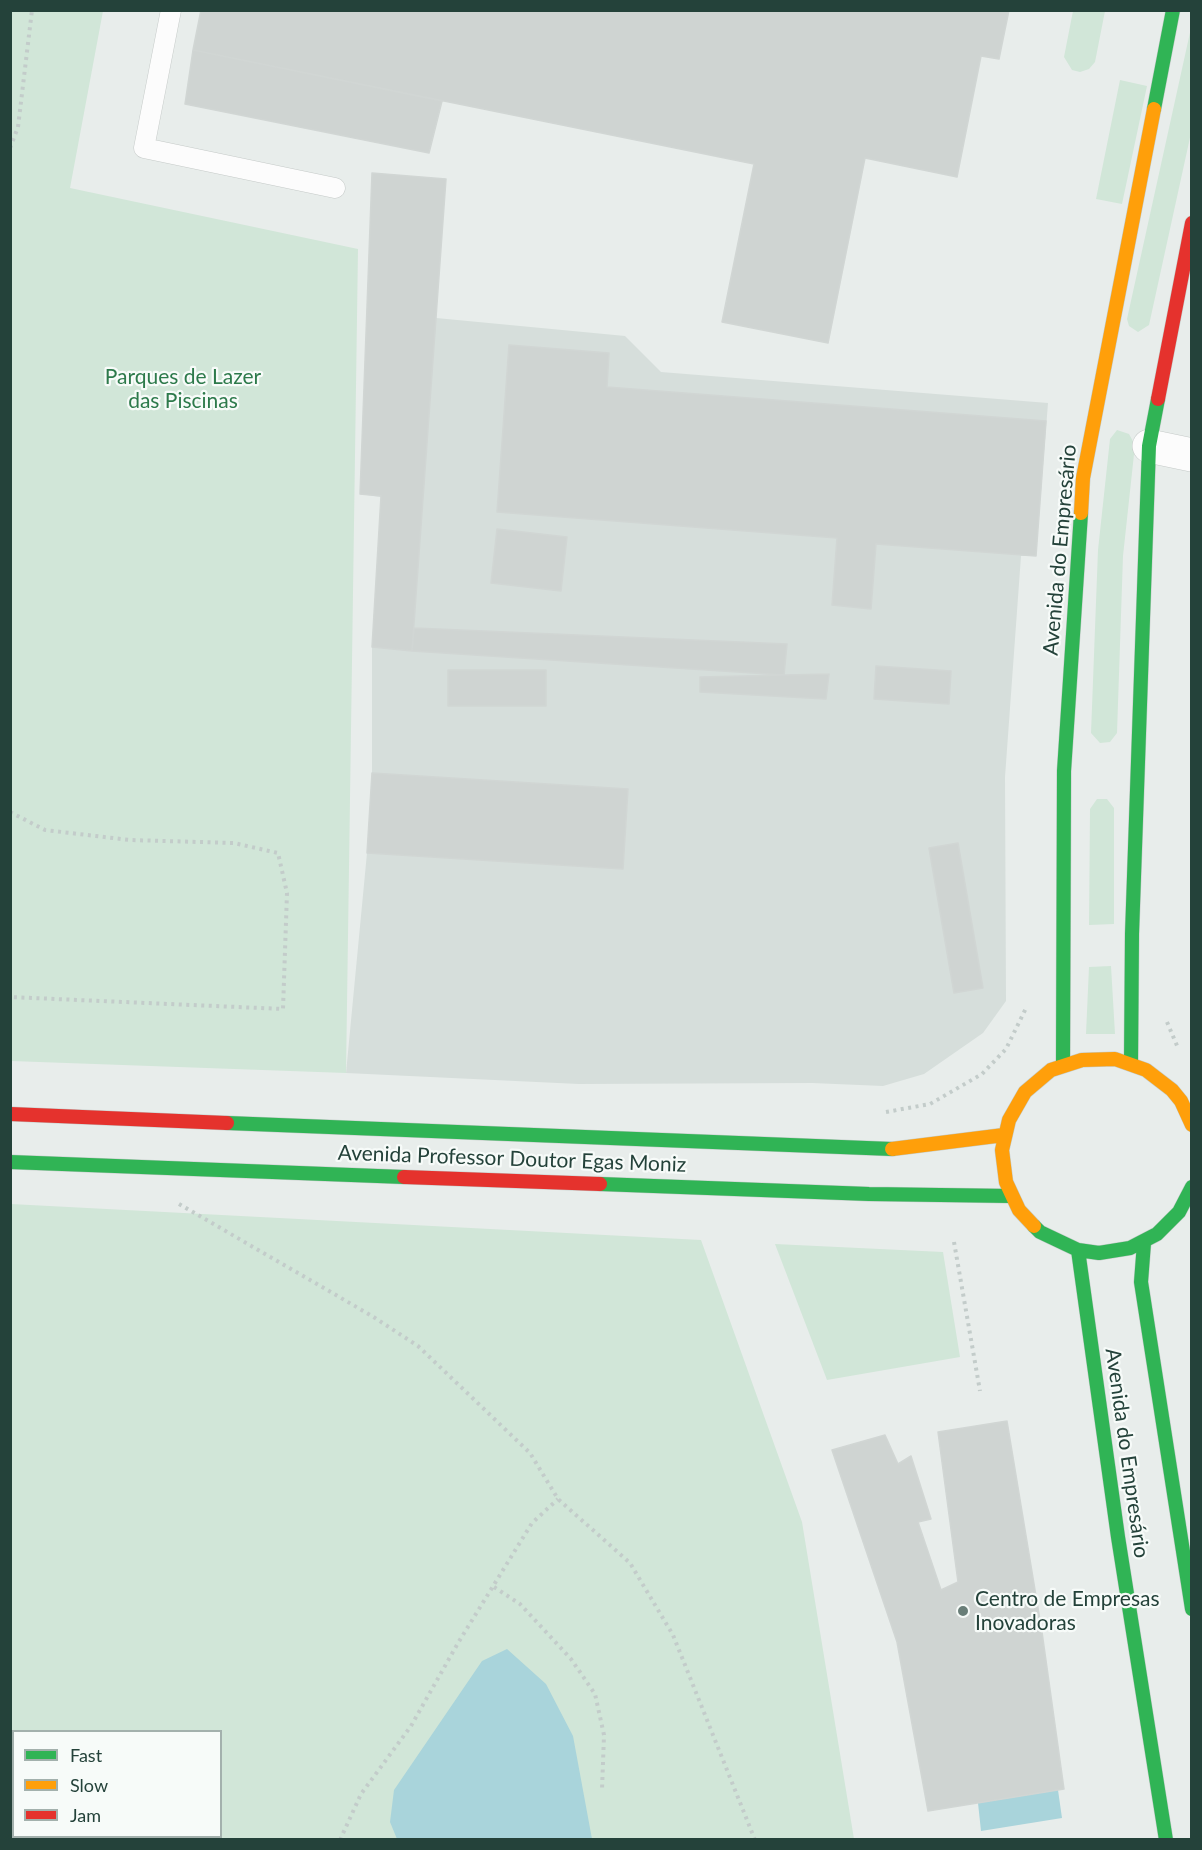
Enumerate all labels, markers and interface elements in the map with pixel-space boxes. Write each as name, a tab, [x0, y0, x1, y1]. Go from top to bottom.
park label: Parques de Lazer das Piscinas	[105, 364, 261, 414]
street label: Avenida do Empresário	[1038, 443, 1082, 657]
street label: Avenida Professor Doutor Egas Moniz	[337, 1140, 687, 1178]
street label: Avenida do Empresário	[1100, 1346, 1154, 1560]
place label: Centro de Empresas Inovadoras	[975, 1586, 1160, 1636]
marker: Centro de Empresas Inovadoras	[956, 1604, 970, 1618]
legend	[12, 1730, 222, 1838]
text: Fast	[70, 1744, 102, 1766]
text: Slow	[70, 1774, 108, 1796]
text: Jam	[70, 1804, 101, 1826]

